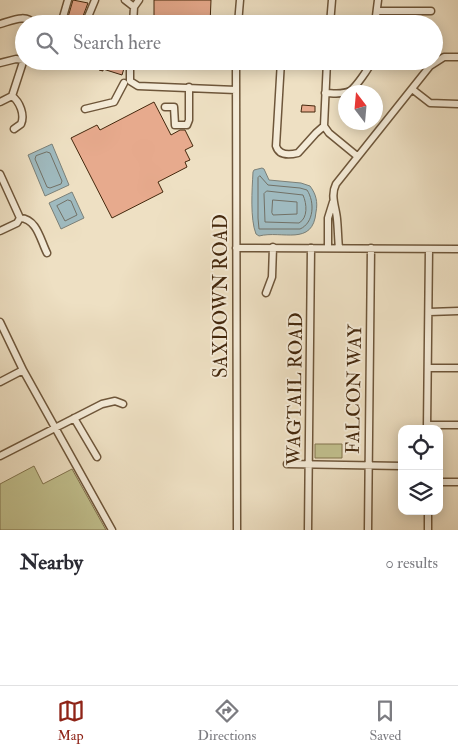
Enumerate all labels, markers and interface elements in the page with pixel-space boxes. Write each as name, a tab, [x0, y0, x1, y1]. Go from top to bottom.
search box	[15, 15, 443, 70]
icon: search	[33, 29, 61, 57]
text: Search here	[73, 31, 161, 55]
north arrow	[338, 85, 383, 130]
street label: SAXDOWN ROAD	[209, 214, 233, 378]
street label: WAGTAIL ROAD	[282, 312, 308, 467]
street label: FALCON WAY	[341, 323, 367, 454]
map controls	[398, 425, 443, 515]
button: locate	[398, 425, 443, 470]
button: layers	[398, 470, 443, 515]
text: Nearby	[20, 549, 83, 576]
text: 0 results	[385, 553, 438, 573]
tab: Map	[57, 697, 85, 744]
tab: Directions	[198, 697, 256, 744]
tab: Saved	[369, 697, 401, 744]

